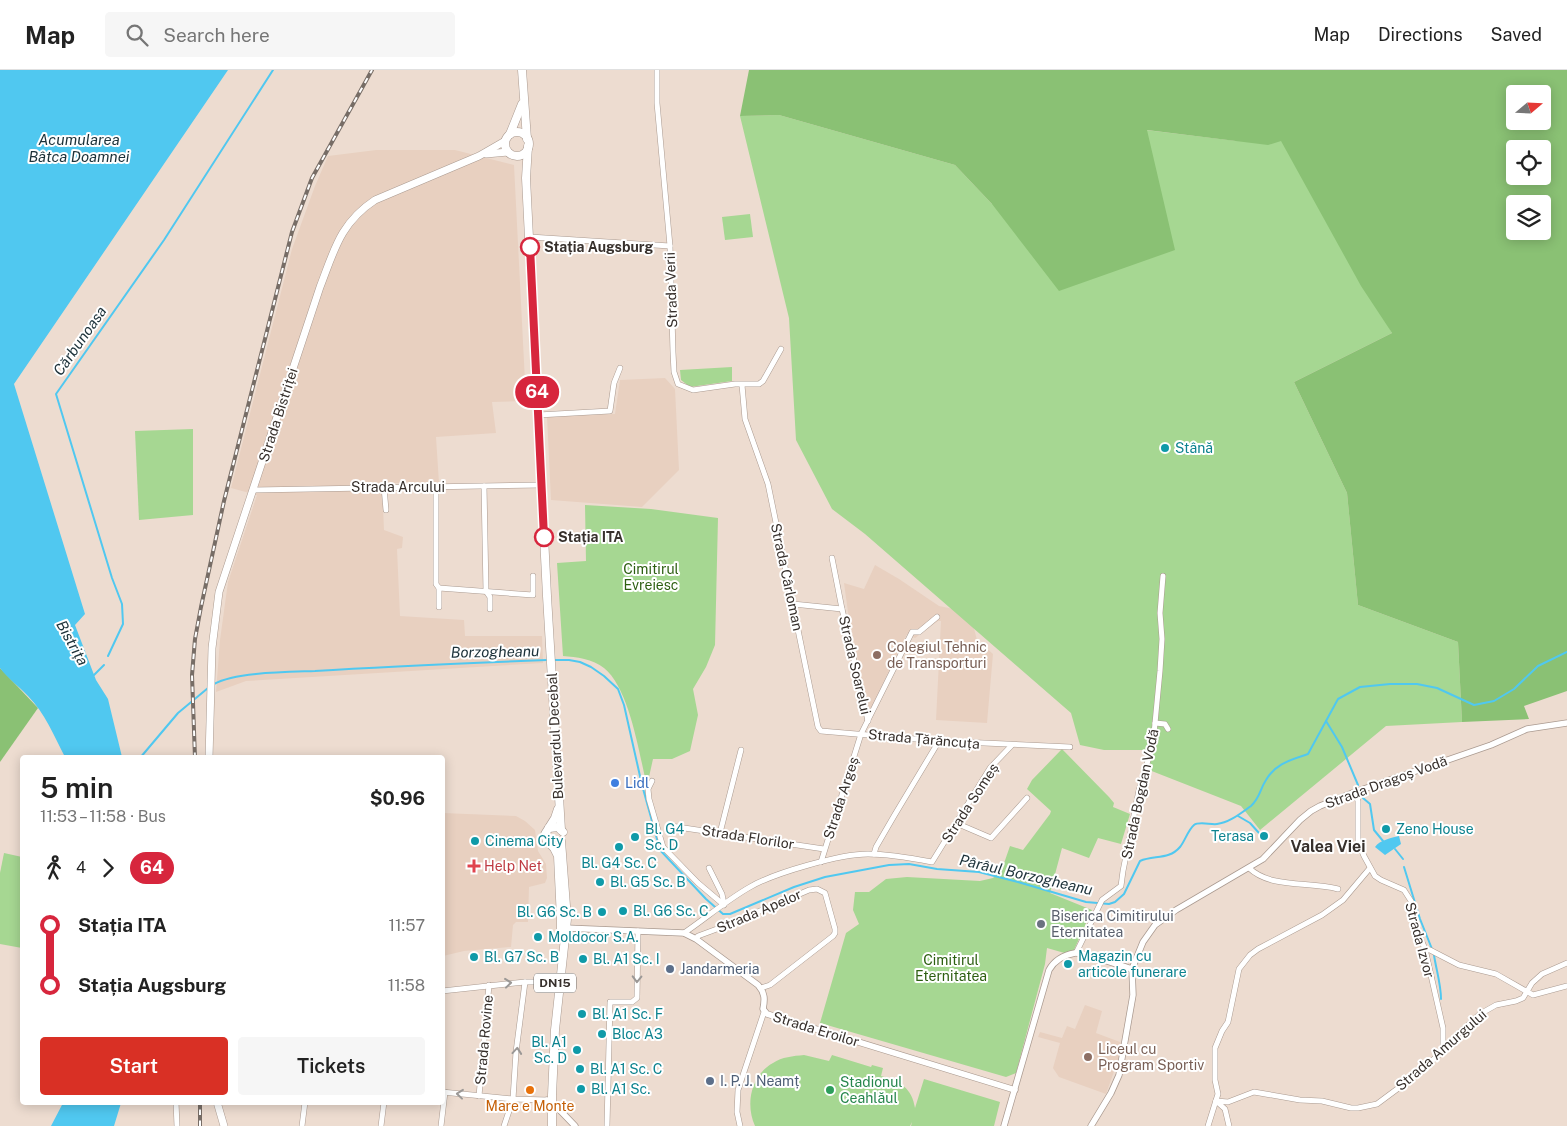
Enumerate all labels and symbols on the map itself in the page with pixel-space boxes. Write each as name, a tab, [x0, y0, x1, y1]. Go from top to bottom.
north arrow	[1506, 85, 1551, 130]
water label: Acumularea Bâtca Doamnei	[28, 131, 130, 165]
marker: Stația Augsburg	[520, 237, 540, 257]
place label: Stația Augsburg	[544, 239, 653, 255]
street label: Strada Verii	[662, 252, 680, 328]
water label: Cărbunoasa	[50, 303, 110, 379]
street label: Strada Bistriței	[255, 366, 301, 464]
line badge: 64	[514, 376, 560, 408]
place label: Stână	[1175, 440, 1213, 456]
marker: Stână	[1159, 442, 1171, 454]
street label: Strada Arcului	[351, 479, 445, 495]
street label: Strada Cârloman	[768, 522, 806, 632]
marker: Stația ITA	[534, 527, 554, 547]
place label: Stația ITA	[558, 529, 624, 545]
park label: Cimitirul Evreiesc	[623, 561, 679, 593]
street label: Strada Soarelui	[836, 614, 874, 716]
water label: Bistrița	[53, 617, 92, 668]
place label: Colegiul Tehnic de Transporturi	[887, 639, 987, 671]
water label: Borzogheanu	[450, 642, 540, 661]
marker: Colegiul Tehnic de Transporturi	[871, 649, 883, 661]
street label: Bulevardul Decebal	[544, 672, 566, 800]
street label: Strada Țărăncuța	[867, 726, 981, 752]
street label: Strada Bogdan Vodă	[1118, 727, 1162, 861]
street label: Strada Dragoș Vodă	[1323, 752, 1449, 812]
street label: Strada Argeș	[820, 755, 862, 841]
street label: Strada Someș	[938, 760, 1002, 846]
place label: Lidl	[625, 775, 649, 791]
marker: Lidl	[609, 777, 621, 789]
place label: Bl. G4 Sc. D	[645, 821, 684, 853]
place label: Zeno House	[1396, 821, 1474, 837]
street label: Strada Florilor	[701, 822, 795, 852]
marker: Zeno House	[1380, 823, 1392, 835]
place label: Terasa	[1211, 828, 1254, 844]
marker: Terasa	[1258, 830, 1270, 842]
marker: Bl. G4 Sc. D	[629, 831, 641, 843]
place label: Cinema City	[485, 833, 564, 849]
marker: Cinema City	[469, 835, 481, 847]
district label: Valea Viei	[1291, 837, 1365, 856]
marker: Bl. G4 Sc. C	[613, 841, 625, 853]
water label: Pârâul Borzogheanu	[958, 851, 1094, 898]
place label: Bl. G4 Sc. C	[581, 855, 657, 871]
place label: Help Net	[484, 858, 542, 874]
marker: Help Net	[468, 860, 480, 872]
place label: Bl. G5 Sc. B	[610, 874, 686, 890]
marker: Bl. G5 Sc. B	[594, 876, 606, 888]
street label: Strada Apelor	[714, 886, 804, 936]
street label: Strada Izvor	[1402, 900, 1438, 980]
place label: Bl. G6 Sc. C	[633, 903, 709, 919]
place label: Bl. G6 Sc. B	[517, 904, 592, 920]
marker: Bl. G6 Sc. C	[617, 905, 629, 917]
marker: Bl. G6 Sc. B	[596, 906, 608, 918]
place label: Biserica Cimitirului Eternitatea	[1051, 908, 1174, 940]
marker: Biserica Cimitirului Eternitatea	[1035, 918, 1047, 930]
place label: Moldocor S.A.	[548, 929, 639, 945]
marker: Moldocor S.A.	[532, 931, 544, 943]
place label: Magazin cu articole funerare	[1078, 948, 1187, 980]
place label: Bl. G7 Sc. B	[484, 949, 559, 965]
marker: Bl. G7 Sc. B	[468, 951, 480, 963]
place label: Bl. A1 Sc. I	[593, 951, 660, 967]
park label: Cimitirul Eternitatea	[915, 952, 987, 984]
marker: Bl. A1 Sc. I	[577, 953, 589, 965]
marker: Magazin cu articole funerare	[1062, 958, 1074, 970]
place label: Jandarmeria	[680, 961, 760, 977]
marker: Jandarmeria	[664, 963, 676, 975]
road number: DN15	[534, 974, 576, 992]
one-way arrow	[632, 975, 643, 983]
one-way arrow	[505, 978, 513, 989]
street label: Strada Rovine	[472, 994, 496, 1086]
place label: Bl. A1 Sc. F	[592, 1006, 663, 1022]
street label: Strada Amurgului	[1392, 1006, 1490, 1094]
marker: Bl. A1 Sc. F	[576, 1008, 588, 1020]
street label: Strada Eroilor	[771, 1008, 861, 1050]
place label: Bloc A3	[612, 1026, 663, 1042]
marker: Bloc A3	[596, 1028, 608, 1040]
place label: Bl. A1 Sc. D	[531, 1034, 567, 1066]
place label: Liceul cu Program Sportiv	[1098, 1041, 1204, 1073]
marker: Bl. A1 Sc. D	[571, 1044, 583, 1056]
one-way arrow	[511, 1047, 522, 1055]
marker: Liceul cu Program Sportiv	[1082, 1051, 1094, 1063]
place label: Bl. A1 Sc. C	[590, 1061, 662, 1077]
marker: Bl. A1 Sc. C	[574, 1063, 586, 1075]
place label: I. P. J. Neamț	[720, 1073, 799, 1089]
place label: Stadionul Ceahlăul	[840, 1074, 903, 1106]
marker: I. P. J. Neamț	[704, 1075, 716, 1087]
place label: Bl. A1 Sc.	[591, 1081, 650, 1097]
marker: Bl. A1 Sc.	[575, 1083, 587, 1095]
marker: Mare e Monte	[524, 1084, 536, 1096]
marker: Stadionul Ceahlăul	[824, 1084, 836, 1096]
one-way arrow	[456, 1089, 464, 1100]
place label: Mare e Monte	[486, 1098, 575, 1114]

